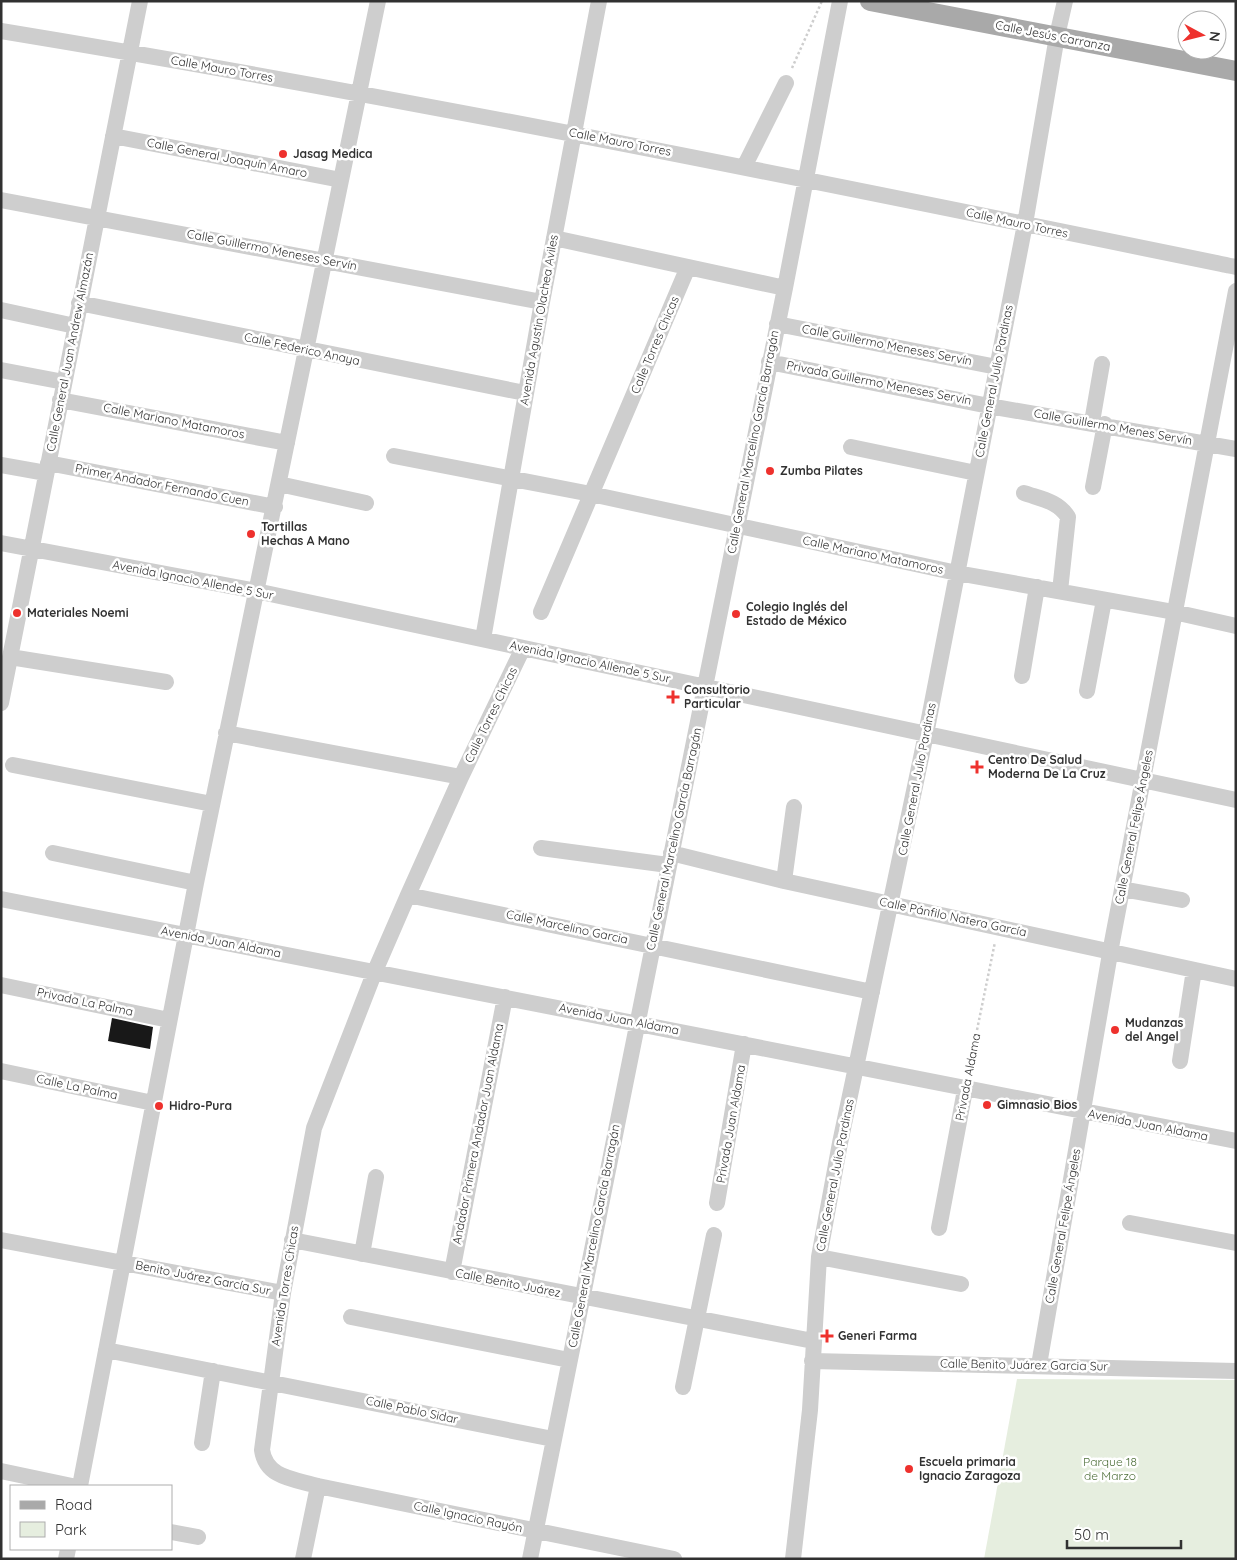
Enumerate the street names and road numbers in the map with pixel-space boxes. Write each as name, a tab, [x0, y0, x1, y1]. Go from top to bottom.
street label: Calle Jesús Carranza	[994, 17, 1112, 54]
street label: Calle Mauro Torres	[170, 52, 275, 85]
street label: Calle Mauro Torres	[568, 124, 673, 159]
street label: Calle General Joaquín Amaro	[146, 135, 309, 180]
street label: Calle Mauro Torres	[965, 204, 1070, 241]
street label: Calle Guillermo Meneses Servín	[186, 226, 358, 273]
street label: Avenida Agustin Olachea Aviles	[516, 233, 561, 407]
street label: Calle General Juan Andrew Almazán	[43, 251, 96, 453]
street label: Calle Torres Chicas	[627, 293, 682, 396]
street label: Calle General Julio Pardinas	[971, 303, 1016, 458]
street label: Calle Guillermo Meneses Servín	[801, 321, 973, 368]
street label: Calle Federico Anaya	[243, 329, 361, 368]
street label: Calle General Marcelino García Barragán	[723, 329, 782, 555]
street label: Privada Guillermo Meneses Servín	[785, 357, 973, 408]
street label: Calle Mariano Matamoros	[102, 399, 246, 442]
street label: Calle Guillermo Menes Servín	[1033, 405, 1193, 448]
street label: Primer Andador Fernando Cuen	[74, 460, 250, 509]
street label: Calle Mariano Matamoros	[801, 532, 945, 577]
street label: Avenida Ignacio Allende 5 Sur	[111, 556, 275, 603]
street label: Avenida Ignacio Allende 5 Sur	[508, 637, 672, 686]
street label: Calle Torres Chicas	[461, 664, 520, 765]
street label: Calle General Julio Pardinas	[894, 701, 939, 856]
street label: Calle General Marcelino García Barragán	[643, 726, 704, 952]
street label: Calle General Felipe Ángeles	[1111, 748, 1156, 905]
street label: Calle Pánfilo Natera García	[878, 894, 1028, 939]
street label: Calle Marcelino Garcia	[505, 906, 629, 947]
street label: Avenida Juan Aldama	[160, 922, 282, 961]
street label: Privada La Palma	[36, 984, 135, 1019]
street label: Avenida Juan Aldama	[558, 999, 680, 1038]
street label: Andador Primera Andador Juan Aldama	[449, 1022, 506, 1246]
street label: Privada Aldama	[952, 1032, 983, 1122]
street label: Privada Juan Aldama	[713, 1063, 748, 1184]
street label: Calle La Palma	[35, 1071, 119, 1102]
street label: Calle General Julio Pardinas	[812, 1097, 857, 1252]
street label: Avenida Juan Aldama	[1087, 1105, 1209, 1144]
street label: Calle General Marcelino García Barragán	[564, 1123, 623, 1349]
street label: Calle General Felipe Ángeles	[1041, 1147, 1084, 1305]
street label: Avenida Torres Chicas	[268, 1224, 302, 1347]
street label: Benito Juárez García Sur	[134, 1257, 272, 1298]
street label: Calle Benito Juárez	[454, 1265, 562, 1300]
street label: Calle Benito Juárez Garcia Sur	[940, 1356, 1108, 1373]
street label: Calle Pablo Sidar	[365, 1392, 460, 1427]
street label: Calle Ignacio Rayón	[412, 1498, 524, 1535]

